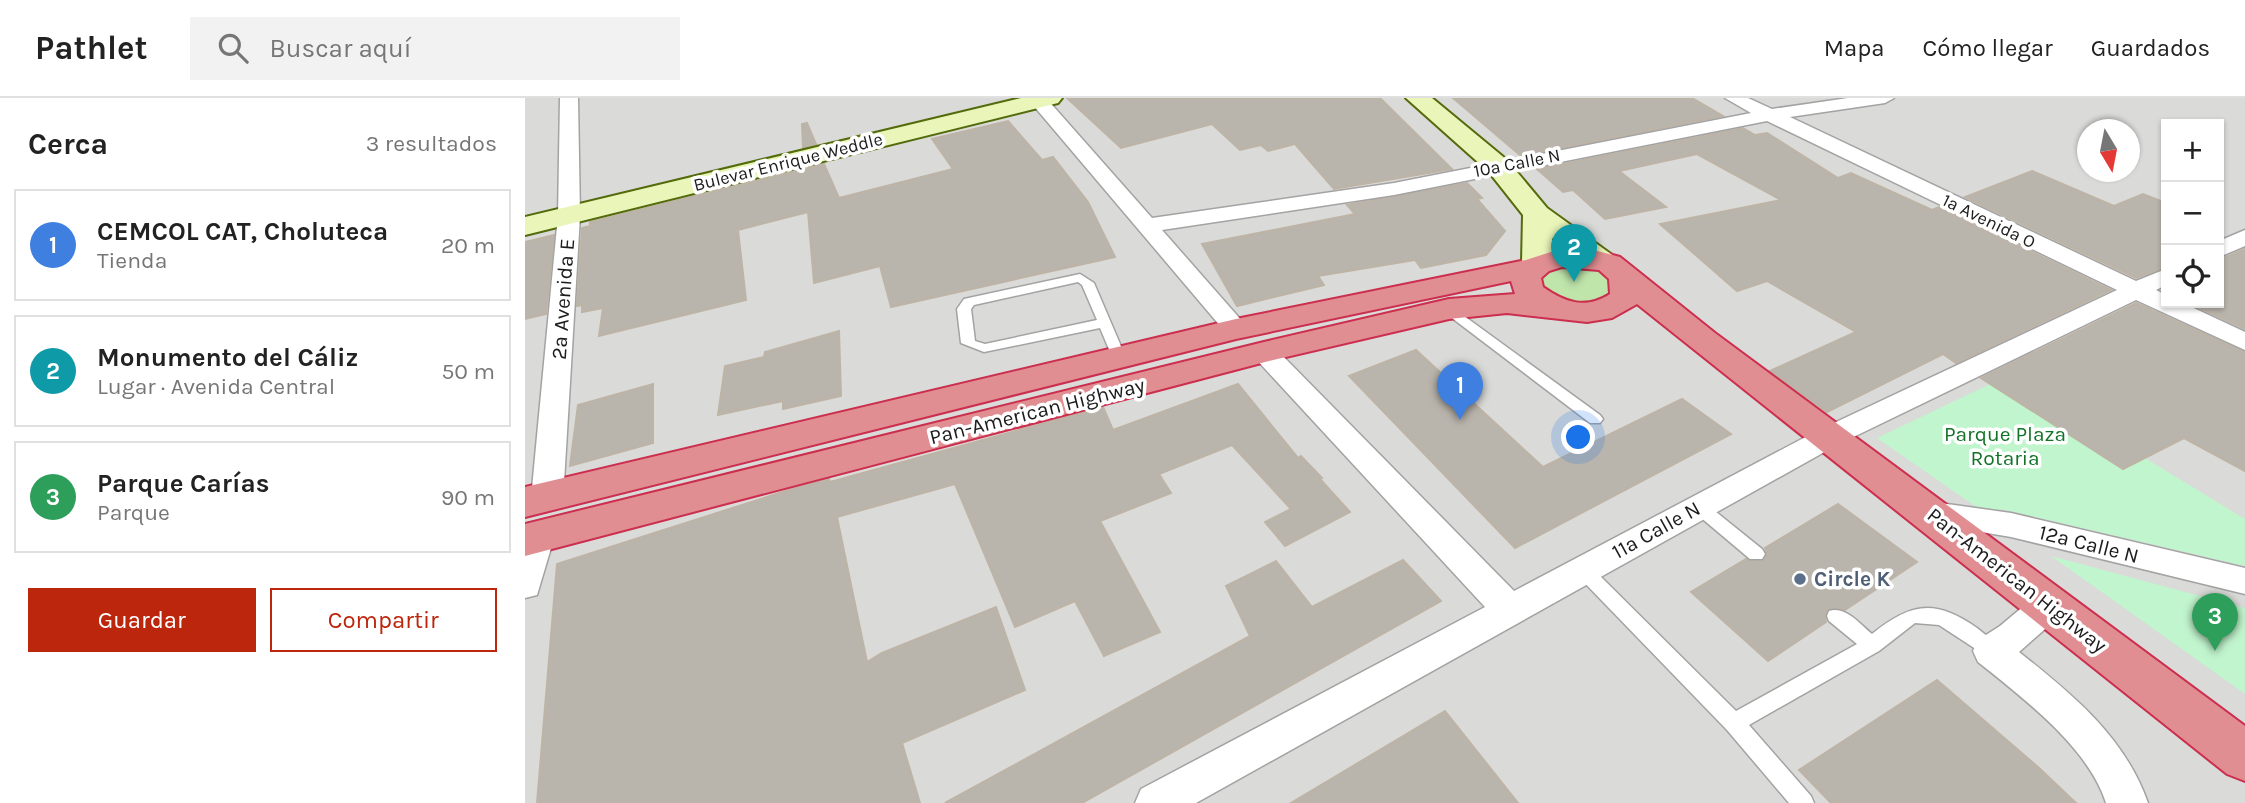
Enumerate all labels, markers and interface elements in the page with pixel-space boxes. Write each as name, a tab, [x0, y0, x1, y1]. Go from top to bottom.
search box	[190, 17, 680, 80]
text: Pathlet	[35, 29, 148, 67]
icon: search	[214, 29, 252, 67]
text: Buscar aquí	[270, 33, 411, 64]
text: Mapa	[1824, 34, 1884, 62]
text: Cómo llegar	[1922, 34, 2053, 62]
text: Guardados	[2091, 34, 2210, 62]
north arrow	[2077, 119, 2140, 182]
map controls	[2161, 119, 2224, 308]
button: +	[2161, 119, 2224, 182]
text: Cerca	[28, 126, 108, 162]
street label: Bulevar Enrique Weddle	[691, 128, 885, 196]
text: 3 resultados	[366, 130, 497, 157]
street label: 10a Calle N	[1472, 144, 1562, 182]
button: −	[2161, 182, 2224, 245]
street label: 1a Avenida O	[1939, 189, 2039, 253]
text: CEMCOL CAT, Choluteca	[97, 216, 388, 247]
pin: 2	[1551, 224, 1597, 282]
text: 1	[49, 232, 57, 259]
text: 20 m	[441, 232, 495, 259]
street label: 2a Avenida E	[547, 238, 579, 360]
button: locate	[2161, 245, 2224, 308]
text: Tienda	[97, 247, 167, 274]
text: Monumento del Cáliz	[97, 342, 358, 373]
text: 2	[46, 358, 60, 385]
text: 50 m	[441, 358, 495, 385]
pin: 1	[1437, 362, 1483, 420]
text: Lugar · Avenida Central	[97, 373, 335, 400]
street label: Pan-American Highway	[927, 373, 1147, 449]
your location	[1561, 420, 1595, 454]
park label: Parque Plaza Rotaria	[1944, 422, 2066, 470]
text: Parque Carías	[97, 468, 269, 499]
text: 3	[46, 484, 60, 511]
text: 90 m	[441, 484, 495, 511]
street label: 11a Calle N	[1608, 496, 1704, 564]
text: Parque	[97, 499, 170, 526]
street label: Pan-American Highway	[1923, 503, 2112, 658]
street label: 12a Calle N	[2037, 520, 2141, 568]
place label: Circle K	[1814, 567, 1890, 591]
marker: Circle K	[1792, 571, 1808, 587]
button: Guardar	[28, 588, 256, 652]
button: Compartir	[270, 588, 497, 652]
pin: 3	[2192, 593, 2238, 651]

